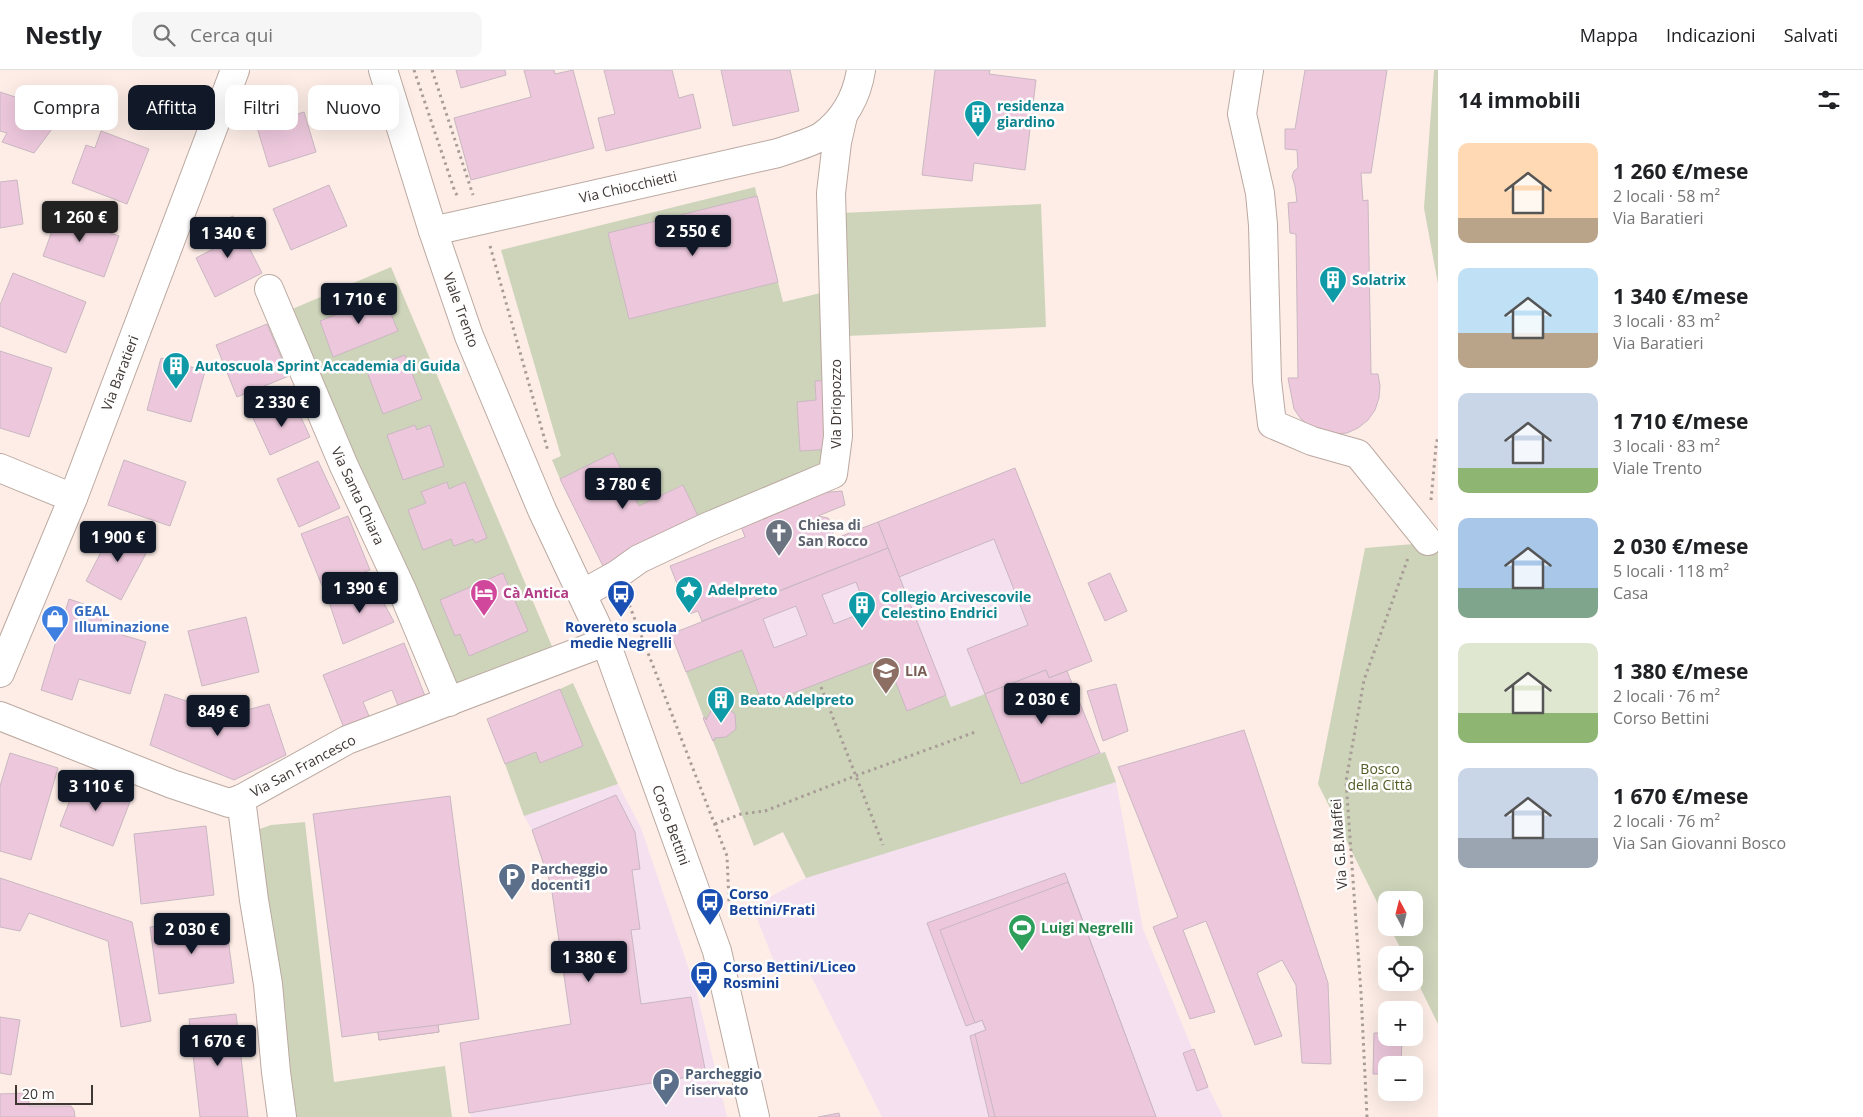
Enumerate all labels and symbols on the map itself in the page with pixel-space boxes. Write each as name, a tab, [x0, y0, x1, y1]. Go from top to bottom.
place label: residenza giardino	[997, 96, 1064, 131]
building icon: residenza giardino	[963, 99, 993, 138]
street label: Via Chiocchietti	[577, 166, 679, 207]
pin: 1 260 €	[34, 200, 126, 243]
pin: 2 550 €	[647, 214, 739, 257]
pin: 1 340 €	[182, 216, 274, 259]
building icon: Solatrix	[1318, 265, 1348, 304]
street label: Viale Trento	[439, 270, 484, 350]
place label: Solatrix	[1352, 270, 1407, 289]
pin: 1 710 €	[313, 282, 405, 325]
street label: Via Baratieri	[96, 332, 143, 413]
building icon: Autoscuola Sprint Accademia di Guida	[161, 351, 191, 390]
place label: Autoscuola Sprint Accademia di Guida	[195, 356, 461, 375]
street label: Via Driopozzo	[826, 359, 845, 449]
pin: 2 330 €	[236, 386, 328, 428]
street label: Via Santa Chiara	[327, 444, 389, 548]
pin: 3 780 €	[577, 468, 669, 510]
place label: Chiesa di San Rocco	[798, 515, 868, 550]
church icon: Chiesa di San Rocco	[764, 518, 794, 557]
pin: 1 900 €	[72, 520, 164, 563]
pin: 1 390 €	[314, 572, 406, 614]
place icon: Adelpreto	[674, 575, 704, 614]
hotel icon: Cà Antica	[469, 578, 499, 617]
bus stop icon: Rovereto scuola medie Negrelli	[606, 579, 636, 618]
place label: Adelpreto	[708, 580, 778, 599]
place label: Cà Antica	[503, 583, 569, 602]
place label: Collegio Arcivescovile Celestino Endrici	[881, 587, 1031, 622]
building icon: Collegio Arcivescovile Celestino Endrici	[847, 590, 877, 629]
place label: GEAL Illuminazione	[74, 601, 169, 636]
shop icon: GEAL Illuminazione	[40, 604, 70, 643]
place label: Rovereto scuola medie Negrelli	[565, 617, 677, 652]
school or university icon: LIA	[871, 656, 901, 695]
place label: LIA	[905, 661, 928, 680]
pin: 2 030 €	[996, 682, 1088, 725]
building icon: Beato Adelpreto	[706, 685, 736, 724]
place label: Beato Adelpreto	[740, 690, 854, 709]
pin: 849 €	[183, 694, 253, 737]
street label: Via San Francesco	[247, 730, 359, 801]
park label: Bosco della Città	[1347, 759, 1413, 794]
pin: 3 110 €	[50, 770, 142, 812]
street label: Corso Bettini	[648, 782, 695, 868]
street label: Via G.B.Maffei	[1326, 798, 1351, 890]
place label: Parcheggio docenti1	[531, 859, 608, 894]
parking icon: Parcheggio docenti1	[497, 862, 527, 901]
place label: Corso Bettini/Frati	[729, 884, 815, 919]
bus stop icon: Corso Bettini/Frati	[695, 887, 725, 926]
north arrow	[1378, 891, 1422, 936]
pin: 2 030 €	[146, 912, 238, 955]
sports icon: Luigi Negrelli	[1007, 913, 1037, 952]
place label: Luigi Negrelli	[1041, 918, 1133, 937]
pin: 1 380 €	[543, 940, 635, 983]
place label: Corso Bettini/Liceo Rosmini	[723, 957, 856, 992]
bus stop icon: Corso Bettini/Liceo Rosmini	[689, 960, 719, 999]
pin: 1 670 €	[172, 1024, 264, 1067]
place label: Parcheggio riservato	[685, 1064, 762, 1099]
parking icon: Parcheggio riservato	[651, 1067, 681, 1106]
scale bar	[15, 1082, 92, 1105]

